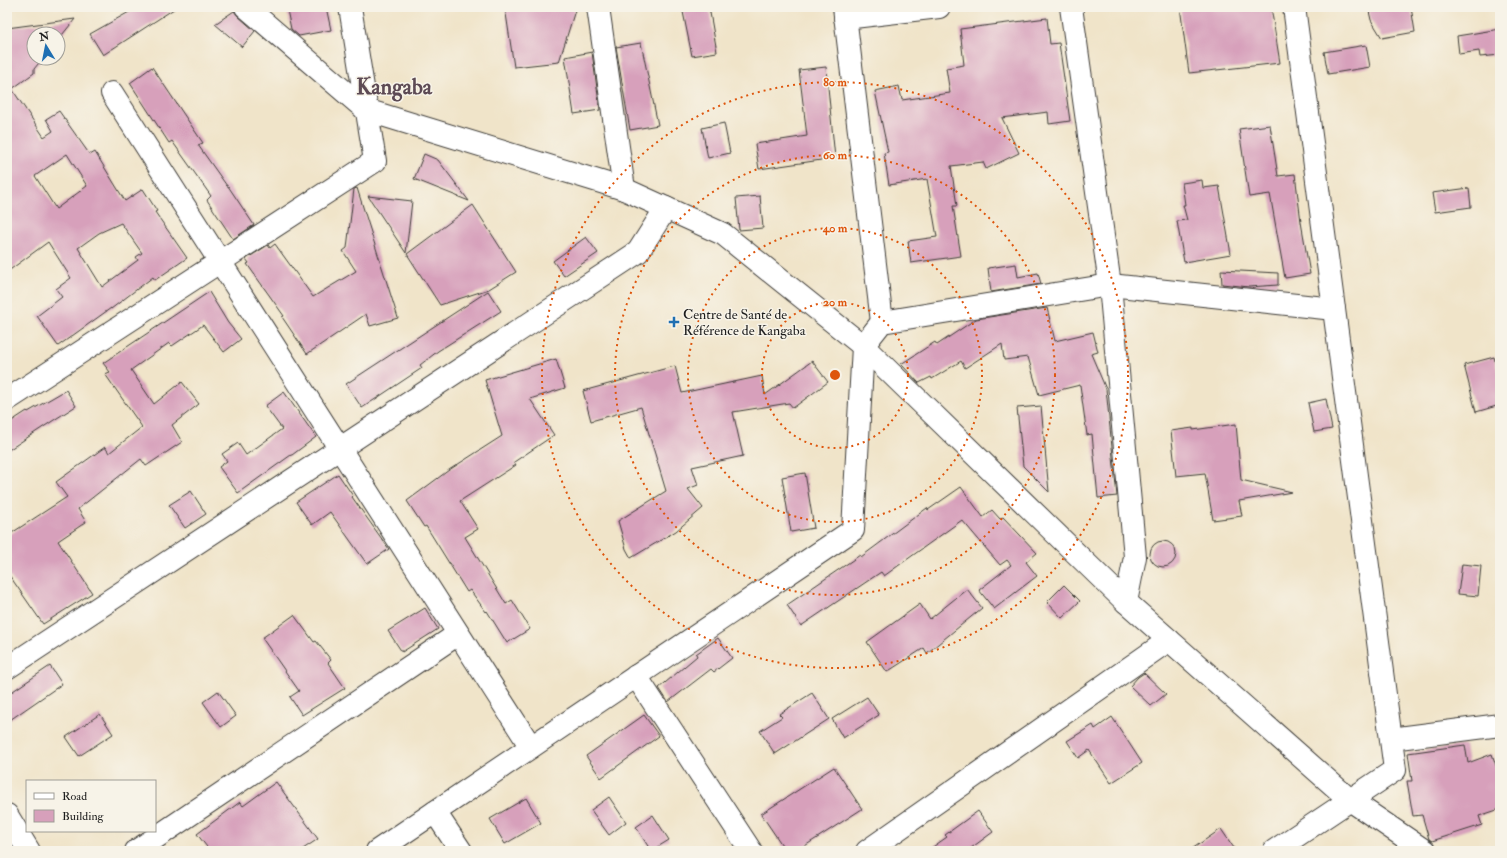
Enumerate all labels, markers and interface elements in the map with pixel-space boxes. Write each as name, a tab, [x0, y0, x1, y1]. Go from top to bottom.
north arrow	[26, 26, 66, 66]
text: N	[37, 29, 51, 44]
district label: Kangaba	[356, 73, 433, 102]
text: 80 m	[823, 75, 847, 90]
text: 60 m	[823, 148, 848, 163]
text: 40 m	[822, 221, 848, 236]
text: 20 m	[823, 295, 848, 310]
place label: Centre de Santé de Référence de Kangaba	[683, 306, 806, 339]
marker: Centre de Santé de Référence de Kangaba	[668, 316, 680, 328]
centre of rings	[828, 368, 842, 382]
legend	[26, 780, 156, 832]
text: Road	[62, 789, 87, 804]
text: Building	[62, 809, 105, 824]

